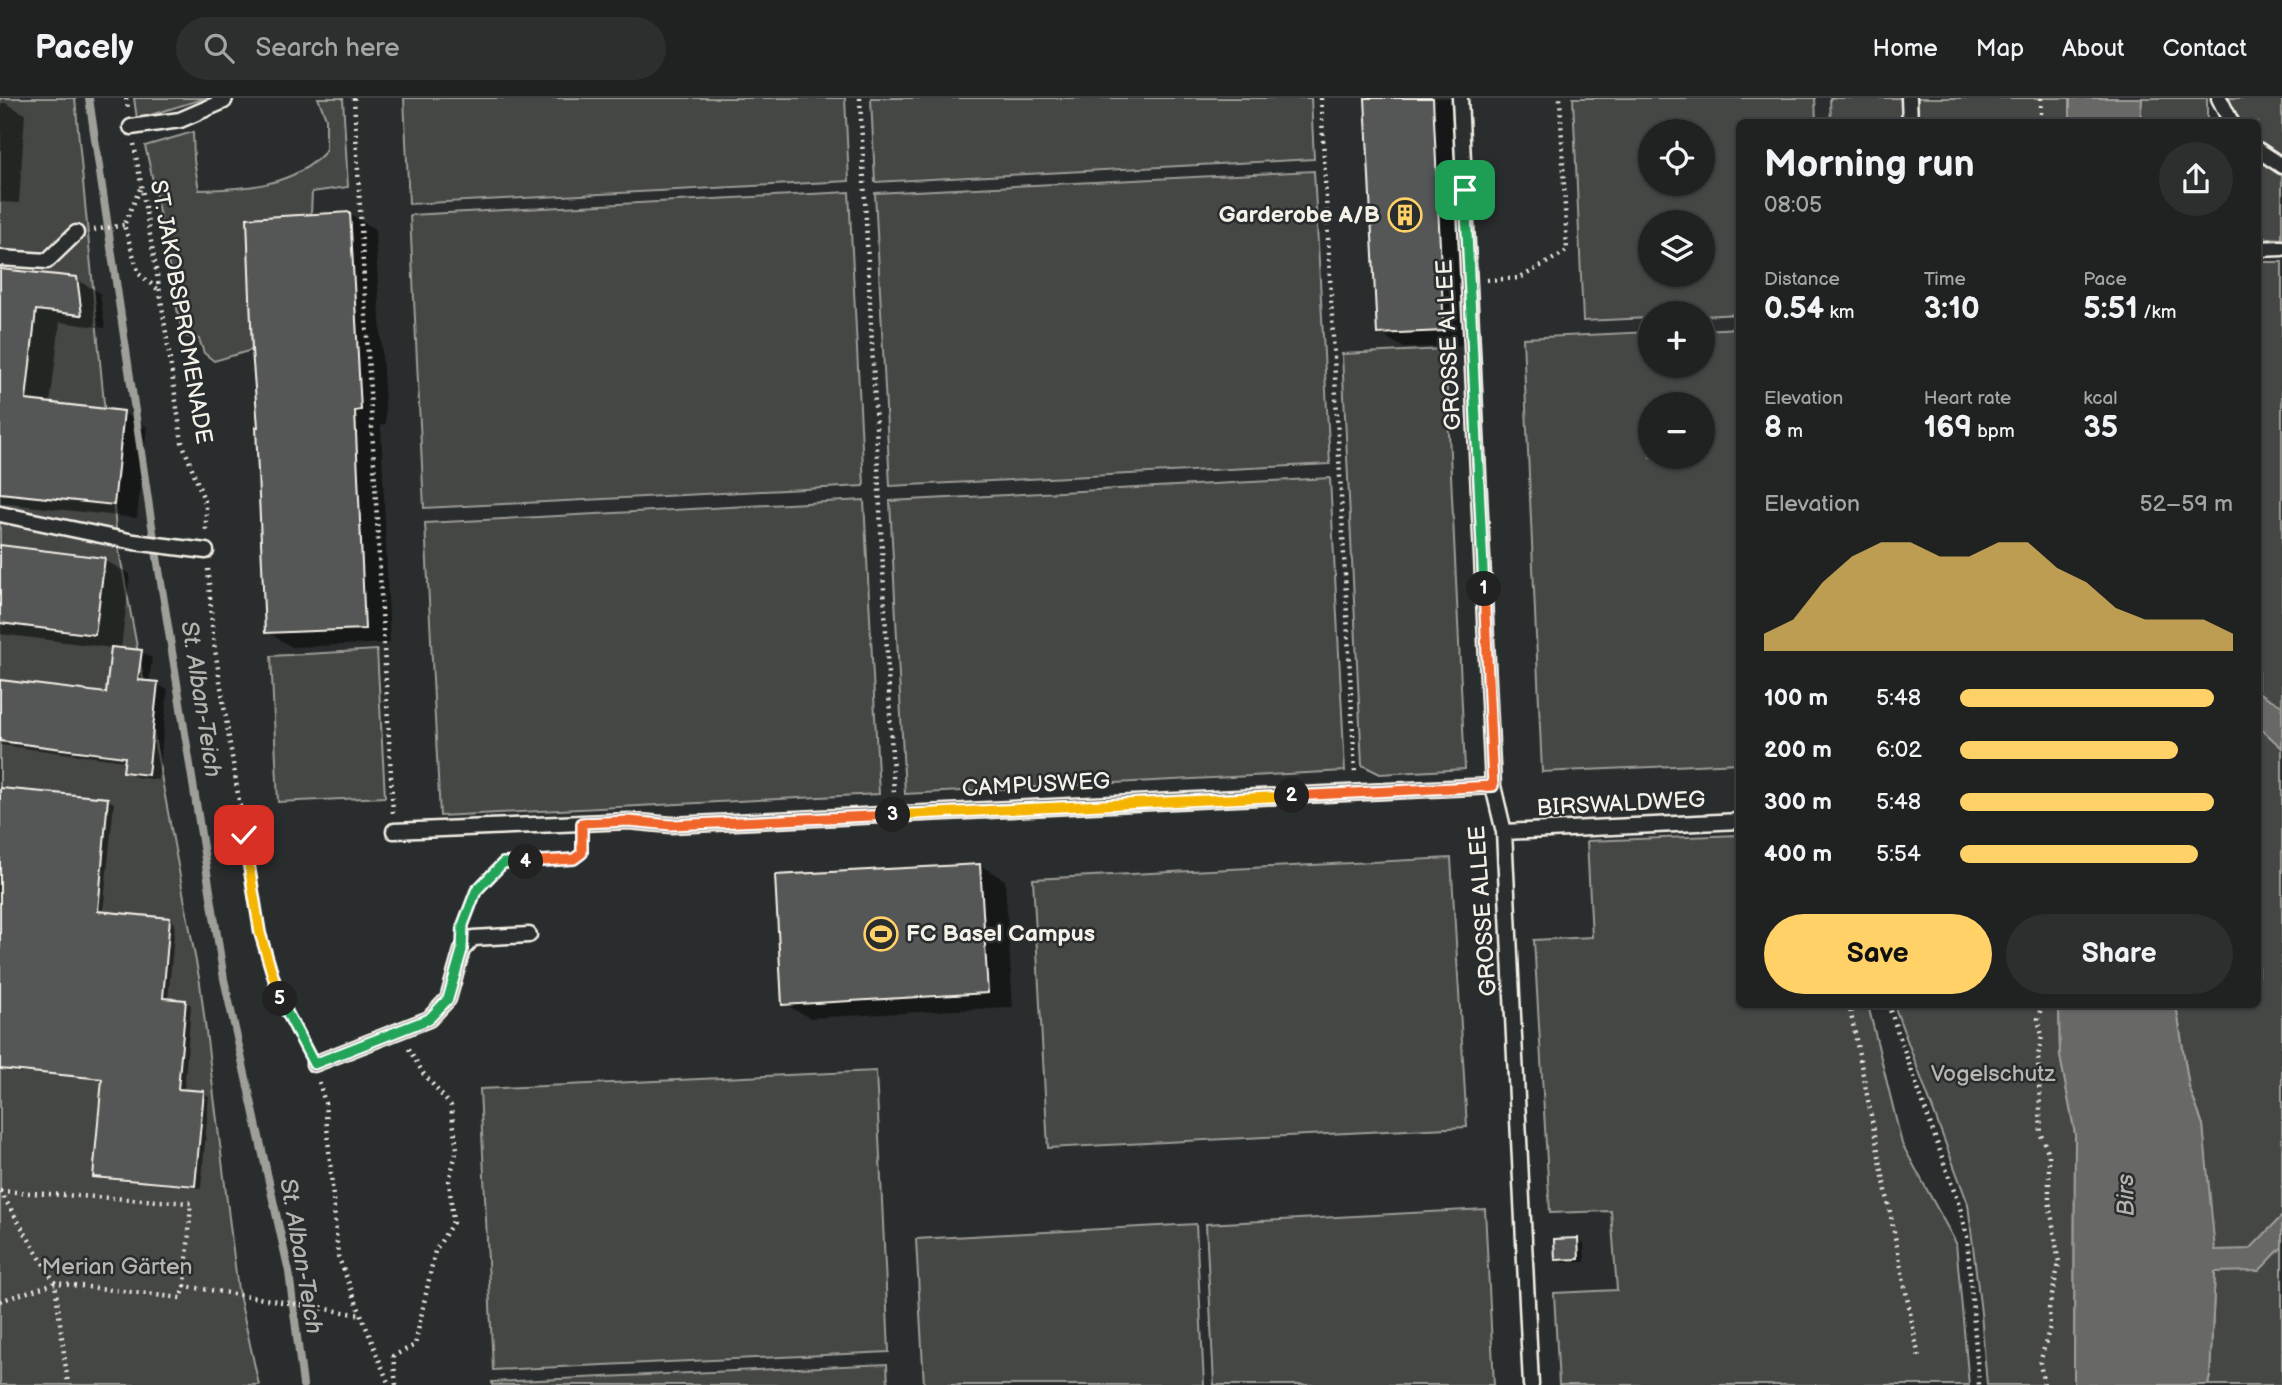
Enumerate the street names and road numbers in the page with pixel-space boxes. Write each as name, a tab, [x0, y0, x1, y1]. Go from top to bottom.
street label: ST. JAKOBSPROMENADE	[144, 178, 218, 446]
street label: GROSSE ALLEE	[1431, 259, 1467, 431]
street label: CAMPUSWEG	[961, 767, 1111, 803]
street label: BIRSWALDWEG	[1536, 786, 1706, 822]
street label: GROSSE ALLEE	[1463, 825, 1503, 997]

